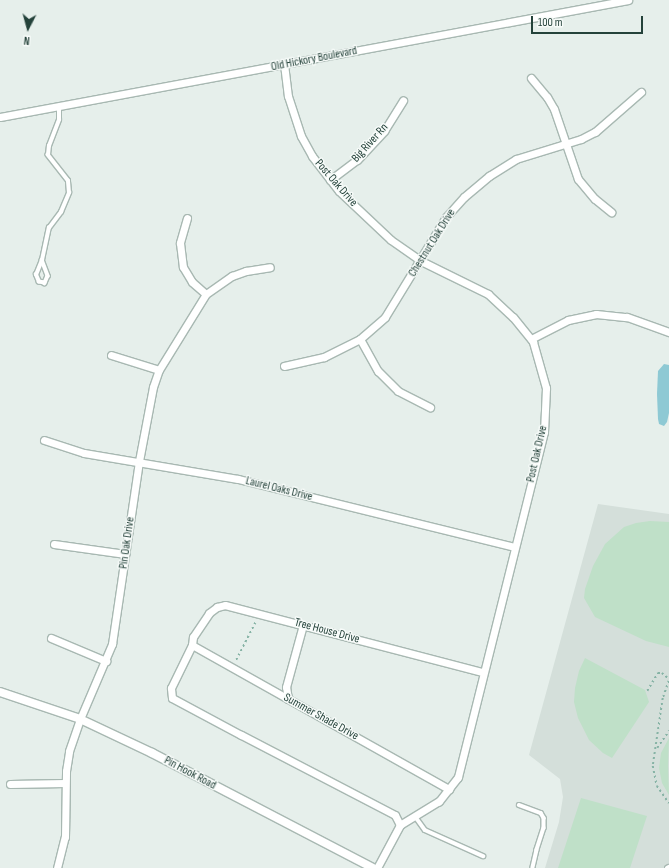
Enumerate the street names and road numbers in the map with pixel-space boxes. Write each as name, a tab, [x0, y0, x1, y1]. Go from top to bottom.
street label: Old Hickory Boulevard	[270, 44, 358, 74]
street label: Big River Rn	[349, 121, 391, 165]
street label: Post Oak Drive	[312, 156, 360, 210]
street label: Chestnut Oak Drive	[405, 206, 459, 280]
street label: Post Oak Drive	[523, 424, 551, 484]
street label: Laurel Oaks Drive	[244, 474, 314, 504]
street label: Pin Oak Drive	[116, 516, 138, 570]
street label: Tree House Drive	[293, 615, 361, 647]
street label: Summer Shade Drive	[281, 691, 361, 743]
street label: Pin Hook Road	[162, 753, 218, 793]

